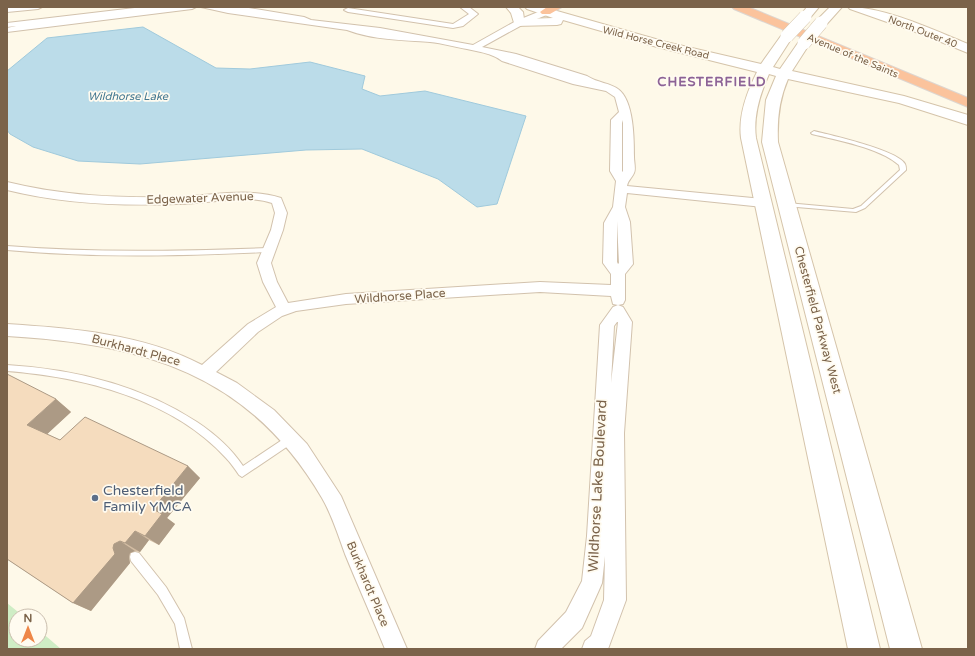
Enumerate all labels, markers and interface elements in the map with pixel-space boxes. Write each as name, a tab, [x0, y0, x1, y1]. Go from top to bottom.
street label: North Outer 40	[886, 13, 959, 51]
street label: Wild Horse Creek Road	[601, 24, 710, 62]
street label: Avenue of the Saints	[805, 31, 900, 81]
district label: CHESTERFIELD	[657, 74, 767, 90]
water label: Wildhorse Lake	[88, 90, 169, 103]
street label: Edgewater Avenue	[146, 189, 254, 207]
street label: Chesterfield Parkway West	[792, 245, 845, 396]
street label: Wildhorse Place	[354, 286, 446, 306]
street label: Burkhardt Place	[90, 331, 182, 369]
street label: Wildhorse Lake Boulevard	[584, 399, 611, 573]
place label: Chesterfield Family YMCA	[103, 482, 192, 515]
marker: Chesterfield Family YMCA	[90, 493, 100, 503]
street label: Burkhardt Place	[344, 539, 392, 629]
north arrow	[8, 608, 48, 648]
text: N	[24, 612, 32, 625]

